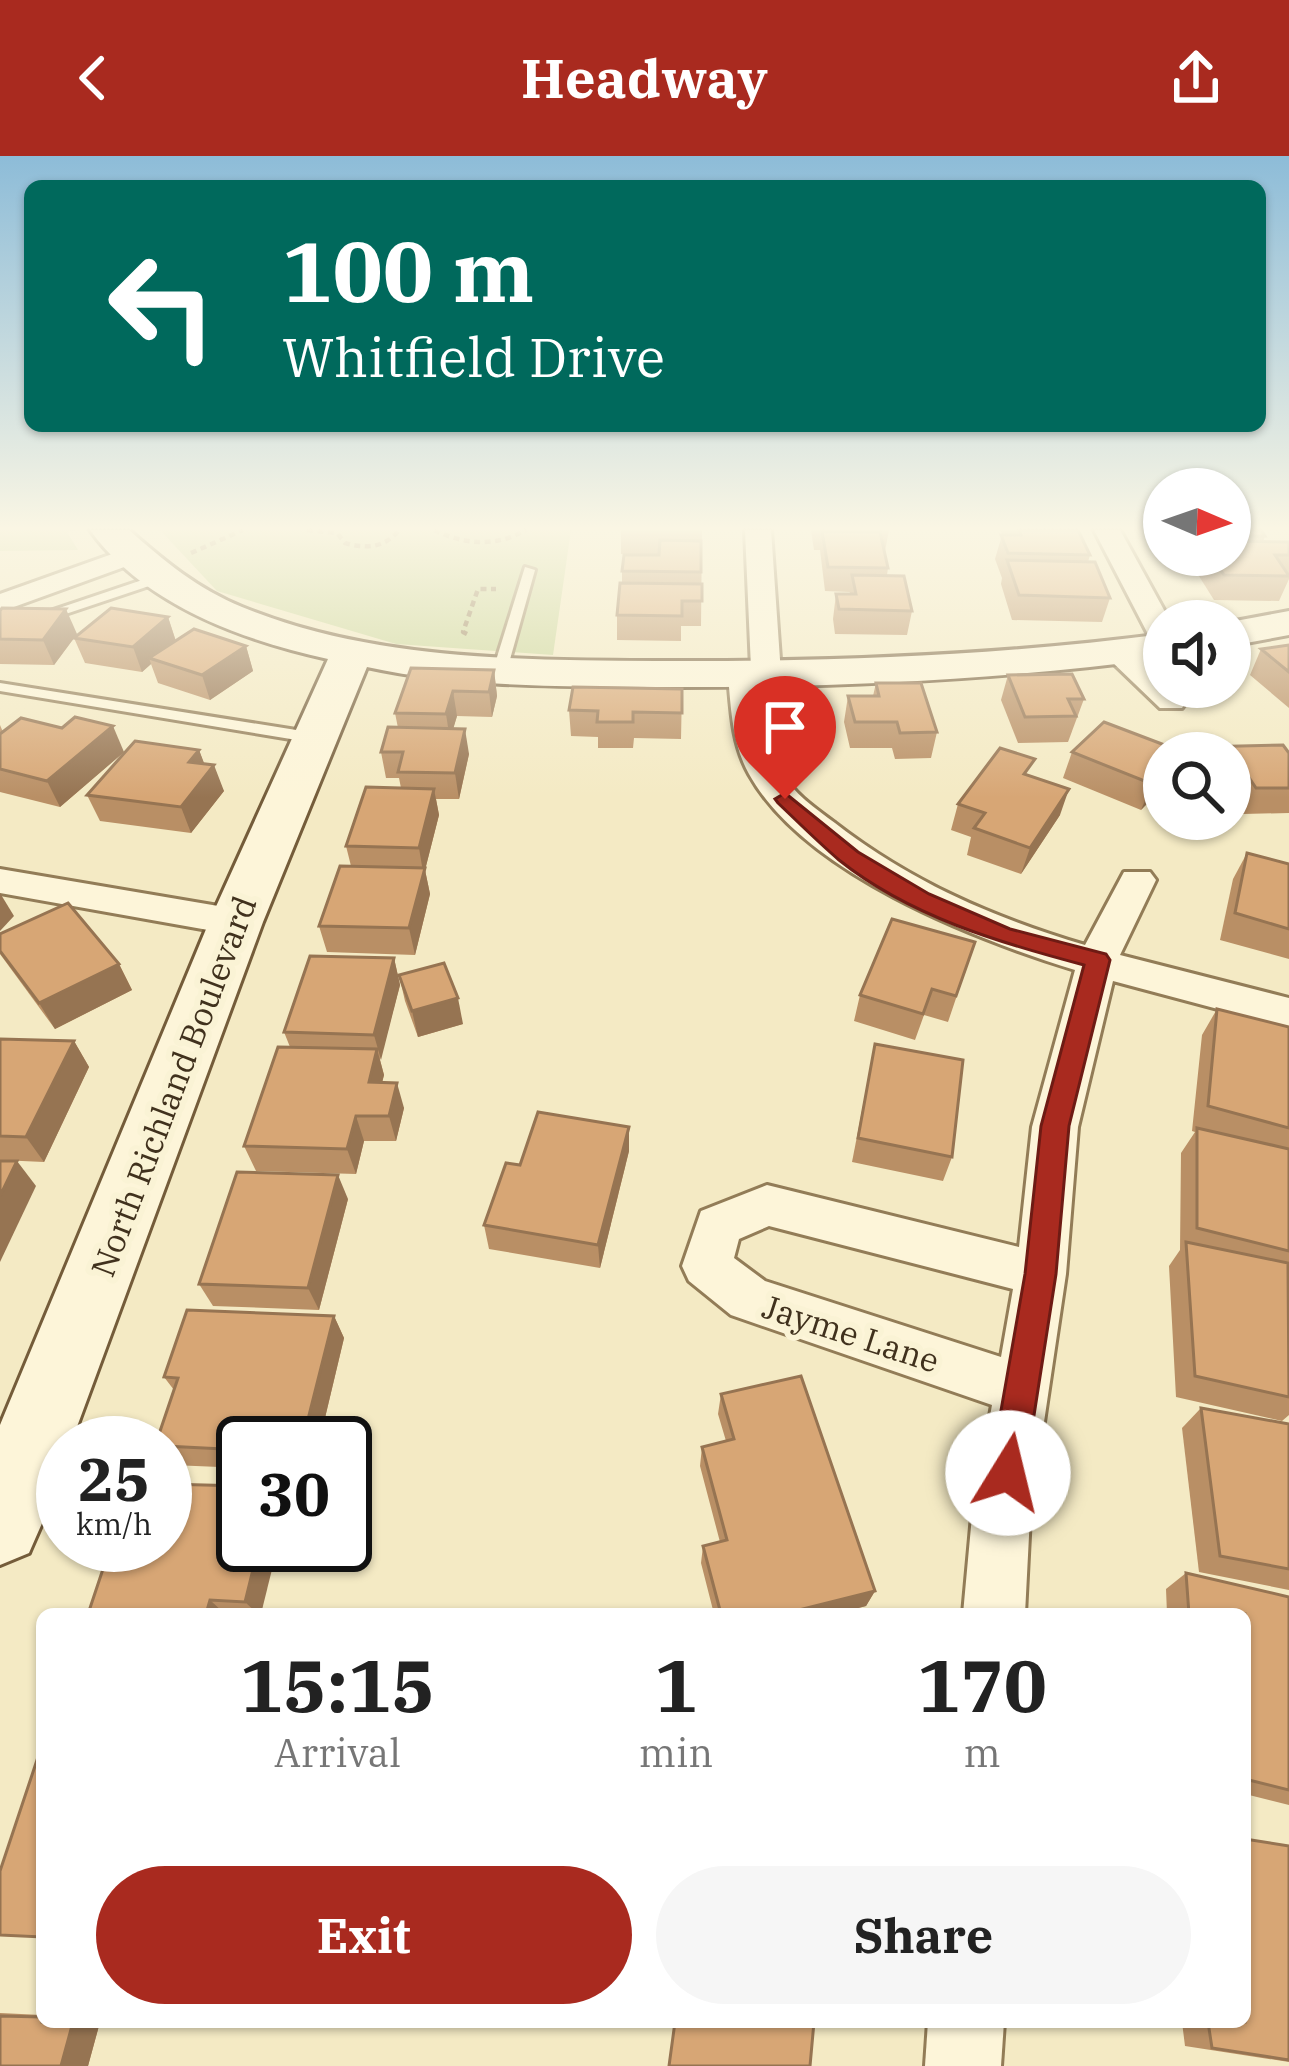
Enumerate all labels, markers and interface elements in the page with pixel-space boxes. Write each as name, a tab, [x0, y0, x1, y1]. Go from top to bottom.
text: Headway	[521, 43, 768, 113]
icon: back	[60, 45, 126, 111]
icon: share	[1163, 45, 1229, 111]
text: 100 m	[282, 216, 534, 325]
icon: left	[84, 228, 240, 384]
text: Whitfield Drive	[282, 322, 665, 392]
north arrow	[1143, 468, 1251, 576]
map controls	[1143, 468, 1251, 840]
button: sound	[1143, 600, 1251, 708]
pin	[734, 676, 836, 799]
icon: arrive	[752, 694, 818, 760]
button: search	[1143, 732, 1251, 840]
street label: North Richland Boulevard	[80, 889, 266, 1283]
street label: Jayme Lane	[757, 1284, 945, 1382]
position arrow	[945, 1410, 1071, 1536]
speed limit sign: 30	[216, 1416, 372, 1572]
text: 25	[78, 1439, 150, 1518]
text: km/h	[76, 1504, 152, 1543]
text: 15:15	[240, 1638, 435, 1732]
text: 1	[654, 1638, 698, 1732]
text: 170	[917, 1638, 1047, 1732]
text: Arrival	[274, 1727, 401, 1778]
text: min	[639, 1727, 713, 1778]
text: m	[964, 1727, 1001, 1778]
button: Exit	[96, 1866, 632, 2004]
button: Share	[656, 1866, 1191, 2004]

